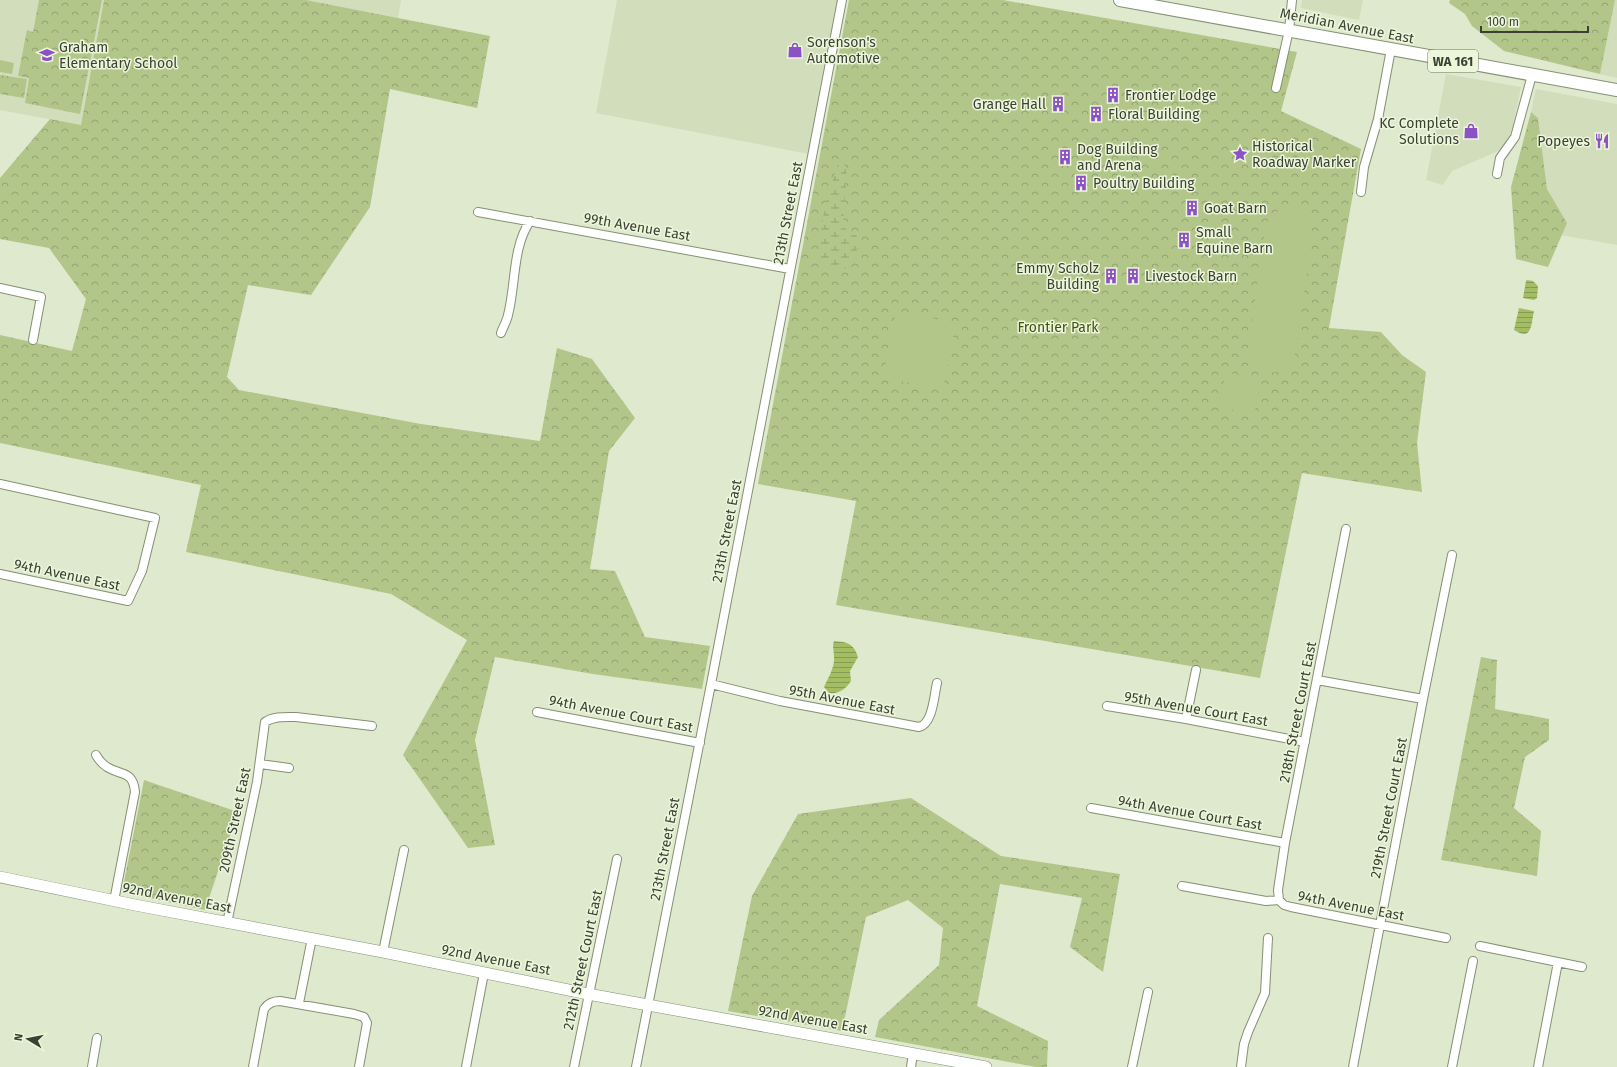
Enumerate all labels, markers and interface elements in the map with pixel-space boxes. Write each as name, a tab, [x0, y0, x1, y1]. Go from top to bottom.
street label: Meridian Avenue East	[1278, 5, 1416, 48]
scale bar	[1481, 8, 1588, 34]
text: 100 m	[1487, 15, 1519, 29]
place label: Sorenson's Automotive	[807, 34, 880, 67]
place label: Graham Elementary School	[59, 39, 177, 72]
shop icon: Sorenson's Automotive	[786, 41, 804, 59]
school or university icon: Graham Elementary School	[38, 46, 56, 64]
road number: WA 161	[1428, 50, 1478, 72]
building icon: Frontier Lodge	[1104, 86, 1122, 104]
place label: Frontier Lodge	[1125, 87, 1216, 104]
building icon: Grange Hall	[1049, 95, 1067, 113]
place label: Grange Hall	[973, 96, 1046, 113]
building icon: Floral Building	[1087, 105, 1105, 123]
place label: Floral Building	[1108, 106, 1200, 123]
place label: KC Complete Solutions	[1379, 115, 1459, 148]
shop icon: KC Complete Solutions	[1462, 122, 1480, 140]
restaurant icon: Popeyes	[1593, 132, 1611, 150]
place label: Popeyes	[1537, 133, 1590, 150]
place label: Historical Roadway Marker	[1252, 138, 1357, 171]
place label: Dog Building and Arena	[1077, 141, 1158, 174]
place icon: Historical Roadway Marker	[1231, 145, 1249, 163]
building icon: Dog Building and Arena	[1056, 148, 1074, 166]
street label: 213th Street East	[770, 159, 807, 266]
building icon: Poultry Building	[1072, 174, 1090, 192]
place label: Poultry Building	[1093, 175, 1195, 192]
building icon: Goat Barn	[1183, 199, 1201, 217]
place label: Goat Barn	[1204, 200, 1267, 217]
street label: 99th Avenue East	[582, 209, 693, 245]
place label: Small Equine Barn	[1196, 224, 1273, 257]
building icon: Small Equine Barn	[1175, 231, 1193, 249]
place label: Emmy Scholz Building	[1016, 260, 1100, 293]
building icon: Emmy Scholz Building	[1102, 267, 1120, 285]
building icon: Livestock Barn	[1124, 267, 1142, 285]
place label: Livestock Barn	[1145, 268, 1237, 285]
park label: Frontier Park	[1017, 319, 1099, 336]
street label: 213th Street East	[709, 477, 746, 584]
street label: 94th Avenue East	[12, 555, 123, 595]
street label: 218th Street Court East	[1276, 639, 1320, 784]
street label: 95th Avenue East	[787, 681, 897, 719]
street label: 95th Avenue Court East	[1123, 688, 1270, 730]
street label: 94th Avenue Court East	[548, 692, 695, 736]
street label: 219th Street Court East	[1367, 735, 1411, 880]
street label: 209th Street East	[216, 765, 255, 874]
street label: 94th Avenue Court East	[1117, 792, 1264, 834]
street label: 213th Street East	[647, 795, 684, 902]
street label: 92nd Avenue East	[121, 879, 234, 917]
street label: 94th Avenue East	[1296, 887, 1407, 925]
street label: 212th Street Court East	[560, 888, 606, 1032]
street label: 92nd Avenue East	[440, 941, 553, 979]
street label: 92nd Avenue East	[757, 1002, 870, 1038]
north arrow	[8, 1019, 48, 1059]
text: N	[12, 1033, 26, 1042]

